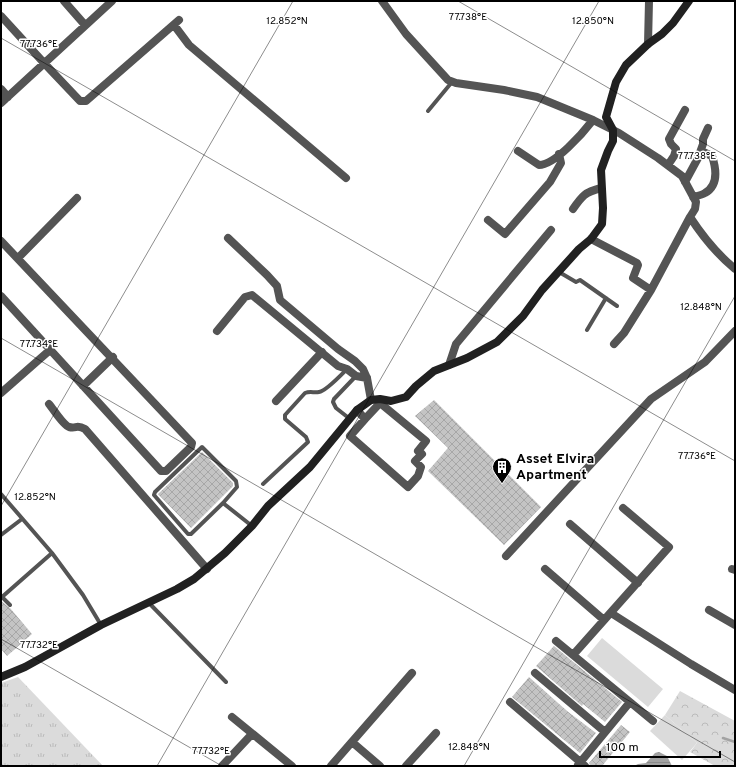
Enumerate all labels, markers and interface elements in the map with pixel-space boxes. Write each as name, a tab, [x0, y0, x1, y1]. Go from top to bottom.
text: 77.738°E	[449, 11, 487, 24]
text: 12.852°N	[266, 15, 308, 28]
text: 12.850°N	[572, 15, 614, 28]
text: 77.736°E	[20, 38, 58, 51]
text: 77.738°E	[678, 150, 716, 163]
text: 12.848°N	[680, 301, 722, 314]
text: 77.734°E	[20, 338, 58, 351]
text: 77.736°E	[678, 450, 716, 463]
place label: Asset Elvira Apartment	[516, 451, 594, 484]
building icon: Asset Elvira Apartment	[491, 456, 513, 484]
text: 12.852°N	[14, 491, 56, 504]
text: 77.732°E	[20, 639, 58, 652]
scale bar	[600, 733, 720, 759]
text: 100 m	[606, 740, 639, 756]
text: 12.848°N	[448, 741, 490, 754]
text: 77.732°E	[192, 745, 230, 758]

